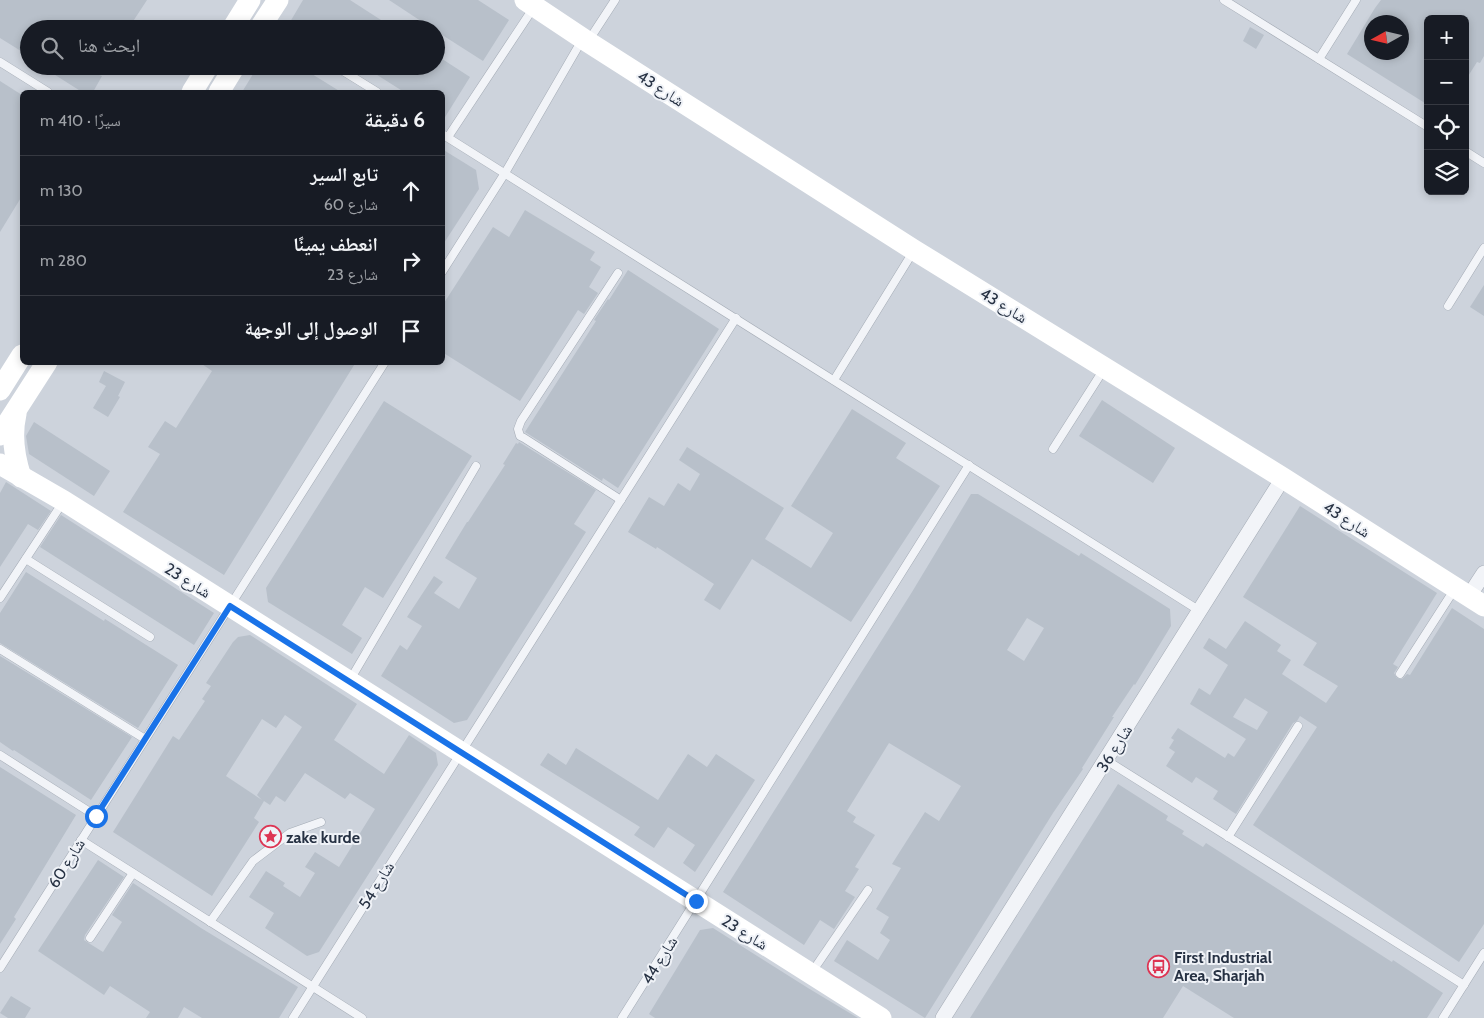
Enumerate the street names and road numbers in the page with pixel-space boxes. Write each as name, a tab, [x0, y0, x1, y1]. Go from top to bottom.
street label: شارع 43	[633, 66, 688, 111]
street label: شارع 43	[976, 284, 1031, 328]
street label: شارع 43	[1319, 497, 1374, 542]
street label: شارع 23	[161, 559, 214, 603]
street label: شارع 36	[1093, 721, 1137, 776]
street label: شارع 60	[44, 835, 90, 892]
street label: شارع 54	[355, 858, 399, 913]
street label: شارع 23	[718, 911, 771, 955]
street label: شارع 44	[637, 933, 682, 988]

